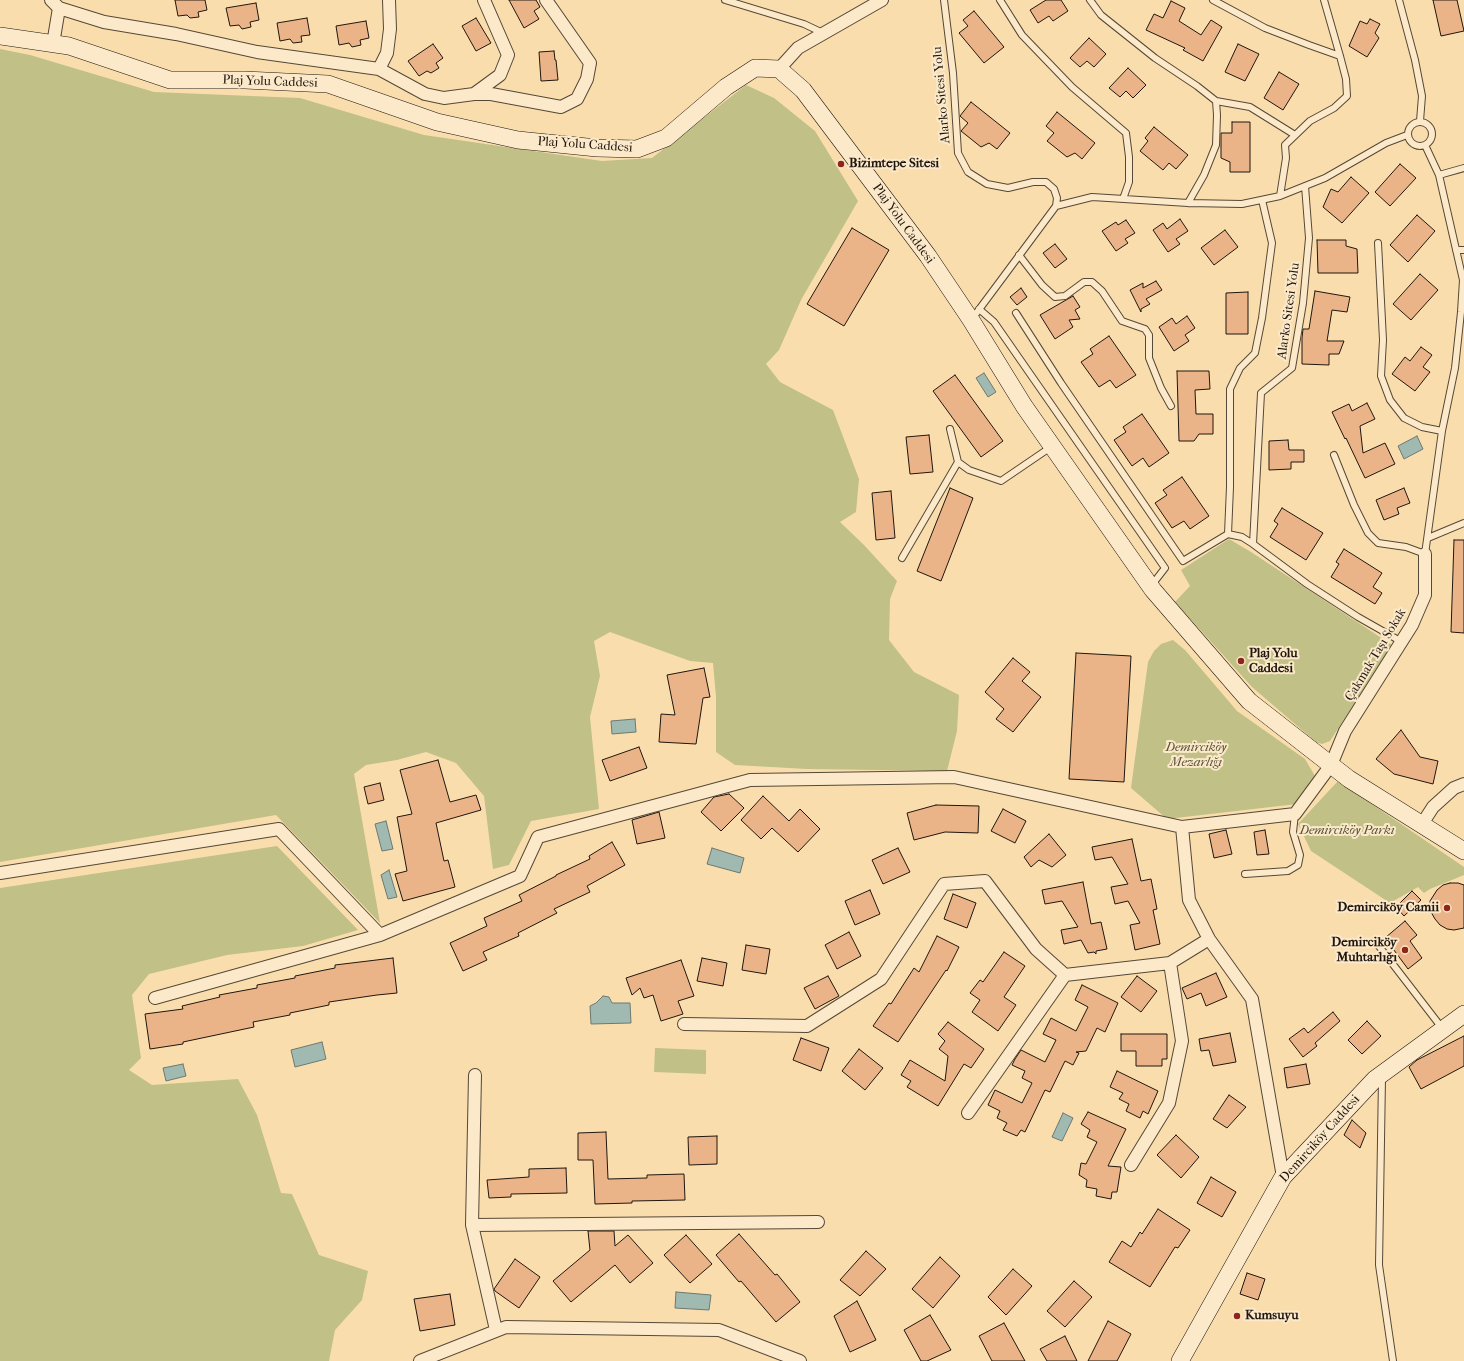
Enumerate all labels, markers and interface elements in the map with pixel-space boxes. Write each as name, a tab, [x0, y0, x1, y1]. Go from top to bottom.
street label: Alarko Sitesi Yolu	[930, 46, 954, 144]
street label: Plaj Yolu Caddesi	[222, 73, 318, 91]
street label: Plaj Yolu Caddesi	[537, 134, 633, 156]
place label: Bizimtepe Sitesi	[849, 156, 939, 172]
marker: Bizimtepe Sitesi	[836, 159, 846, 169]
street label: Plaj Yolu Caddesi	[869, 181, 937, 267]
street label: Alarko Sitesi Yolu	[1275, 262, 1303, 360]
street label: Çakmak Taşı Sokak	[1342, 606, 1410, 704]
place label: Plaj Yolu Caddesi	[1249, 646, 1298, 677]
marker: Plaj Yolu Caddesi	[1236, 656, 1246, 666]
park label: Demirciköy Mezarlığı	[1166, 740, 1226, 771]
park label: Demirciköy Parkı	[1299, 823, 1395, 839]
place label: Demirciköy Camii	[1337, 900, 1439, 916]
marker: Demirciköy Camii	[1442, 903, 1452, 913]
place label: Demirciköy Muhtarlığı	[1331, 935, 1397, 966]
marker: Demirciköy Muhtarlığı	[1400, 945, 1410, 955]
street label: Demirciköy Caddesi	[1277, 1092, 1363, 1186]
place label: Kumsuyu	[1245, 1308, 1299, 1324]
marker: Kumsuyu	[1232, 1311, 1242, 1321]

